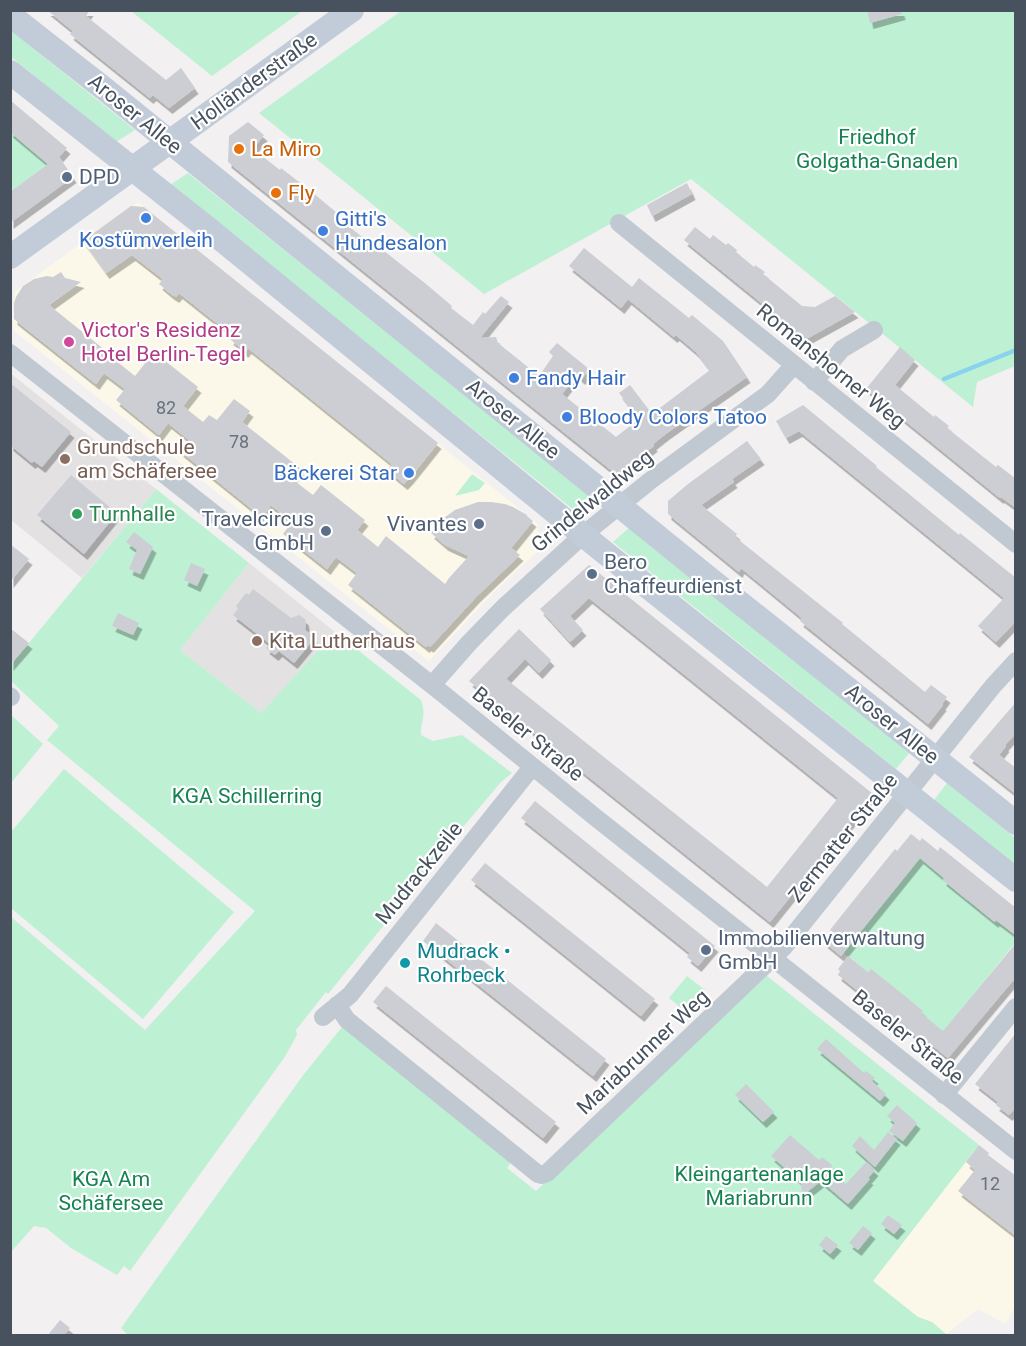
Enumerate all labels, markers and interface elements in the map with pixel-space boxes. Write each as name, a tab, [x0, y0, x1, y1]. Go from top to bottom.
street label: Holländerstraße	[186, 27, 322, 135]
street label: Aroser Allee	[84, 69, 186, 159]
park label: Friedhof Golgatha-Gnaden	[796, 125, 958, 173]
place label: La Miro	[251, 137, 321, 161]
marker: La Miro	[232, 142, 246, 156]
place label: DPD	[79, 165, 120, 189]
marker: DPD	[60, 170, 74, 184]
place label: Fly	[288, 181, 315, 205]
marker: Fly	[269, 186, 283, 200]
place label: Gitti's Hundesalon	[335, 207, 447, 255]
marker: Kostümverleih	[139, 211, 153, 225]
marker: Gitti's Hundesalon	[316, 224, 330, 238]
place label: Kostümverleih	[79, 228, 213, 252]
street label: Romanshorner Weg	[752, 299, 910, 433]
place label: Victor's Residenz Hotel Berlin-Tegel	[81, 318, 246, 366]
marker: Victor's Residenz Hotel Berlin-Tegel	[62, 335, 76, 349]
place label: Fandy Hair	[526, 366, 626, 390]
marker: Fandy Hair	[507, 371, 521, 385]
street label: Aroser Allee	[462, 374, 564, 464]
house number: 82	[156, 397, 176, 418]
place label: Bloody Colors Tatoo	[579, 405, 767, 429]
marker: Bloody Colors Tatoo	[560, 410, 574, 424]
house number: 78	[229, 431, 249, 452]
place label: Grundschule am Schäfersee	[77, 435, 217, 483]
street label: Grindelwaldweg	[527, 445, 657, 557]
marker: Grundschule am Schäfersee	[58, 452, 72, 466]
place label: Bäckerei Star	[274, 461, 397, 485]
marker: Bäckerei Star	[402, 466, 416, 480]
place label: Turnhalle	[89, 502, 175, 526]
marker: Turnhalle	[70, 507, 84, 521]
place label: Travelcircus GmbH	[202, 507, 314, 555]
place label: Vivantes	[387, 512, 467, 536]
marker: Vivantes	[472, 517, 486, 531]
marker: Travelcircus GmbH	[319, 524, 333, 538]
place label: Bero Chaffeurdienst	[604, 550, 742, 598]
marker: Bero Chaffeurdienst	[585, 567, 599, 581]
place label: Kita Lutherhaus	[269, 629, 415, 653]
marker: Kita Lutherhaus	[250, 634, 264, 648]
street label: Aroser Allee	[841, 679, 943, 769]
street label: Baseler Straße	[468, 682, 588, 786]
street label: Zermatter Straße	[784, 769, 902, 907]
park label: KGA Schillerring	[172, 784, 322, 808]
street label: Mudrackzeile	[371, 817, 467, 929]
place label: Immobilienverwaltung GmbH	[718, 926, 925, 974]
place label: Mudrack • Rohrbeck	[417, 939, 511, 987]
marker: Immobilienverwaltung GmbH	[699, 943, 713, 957]
marker: Mudrack • Rohrbeck	[398, 956, 412, 970]
street label: Mariabrunner Weg	[572, 985, 714, 1119]
street label: Baseler Straße	[848, 985, 968, 1089]
park label: Kleingartenanlage Mariabrunn	[674, 1162, 844, 1210]
park label: KGA Am Schäfersee	[59, 1167, 163, 1215]
house number: 12	[980, 1173, 1000, 1194]

